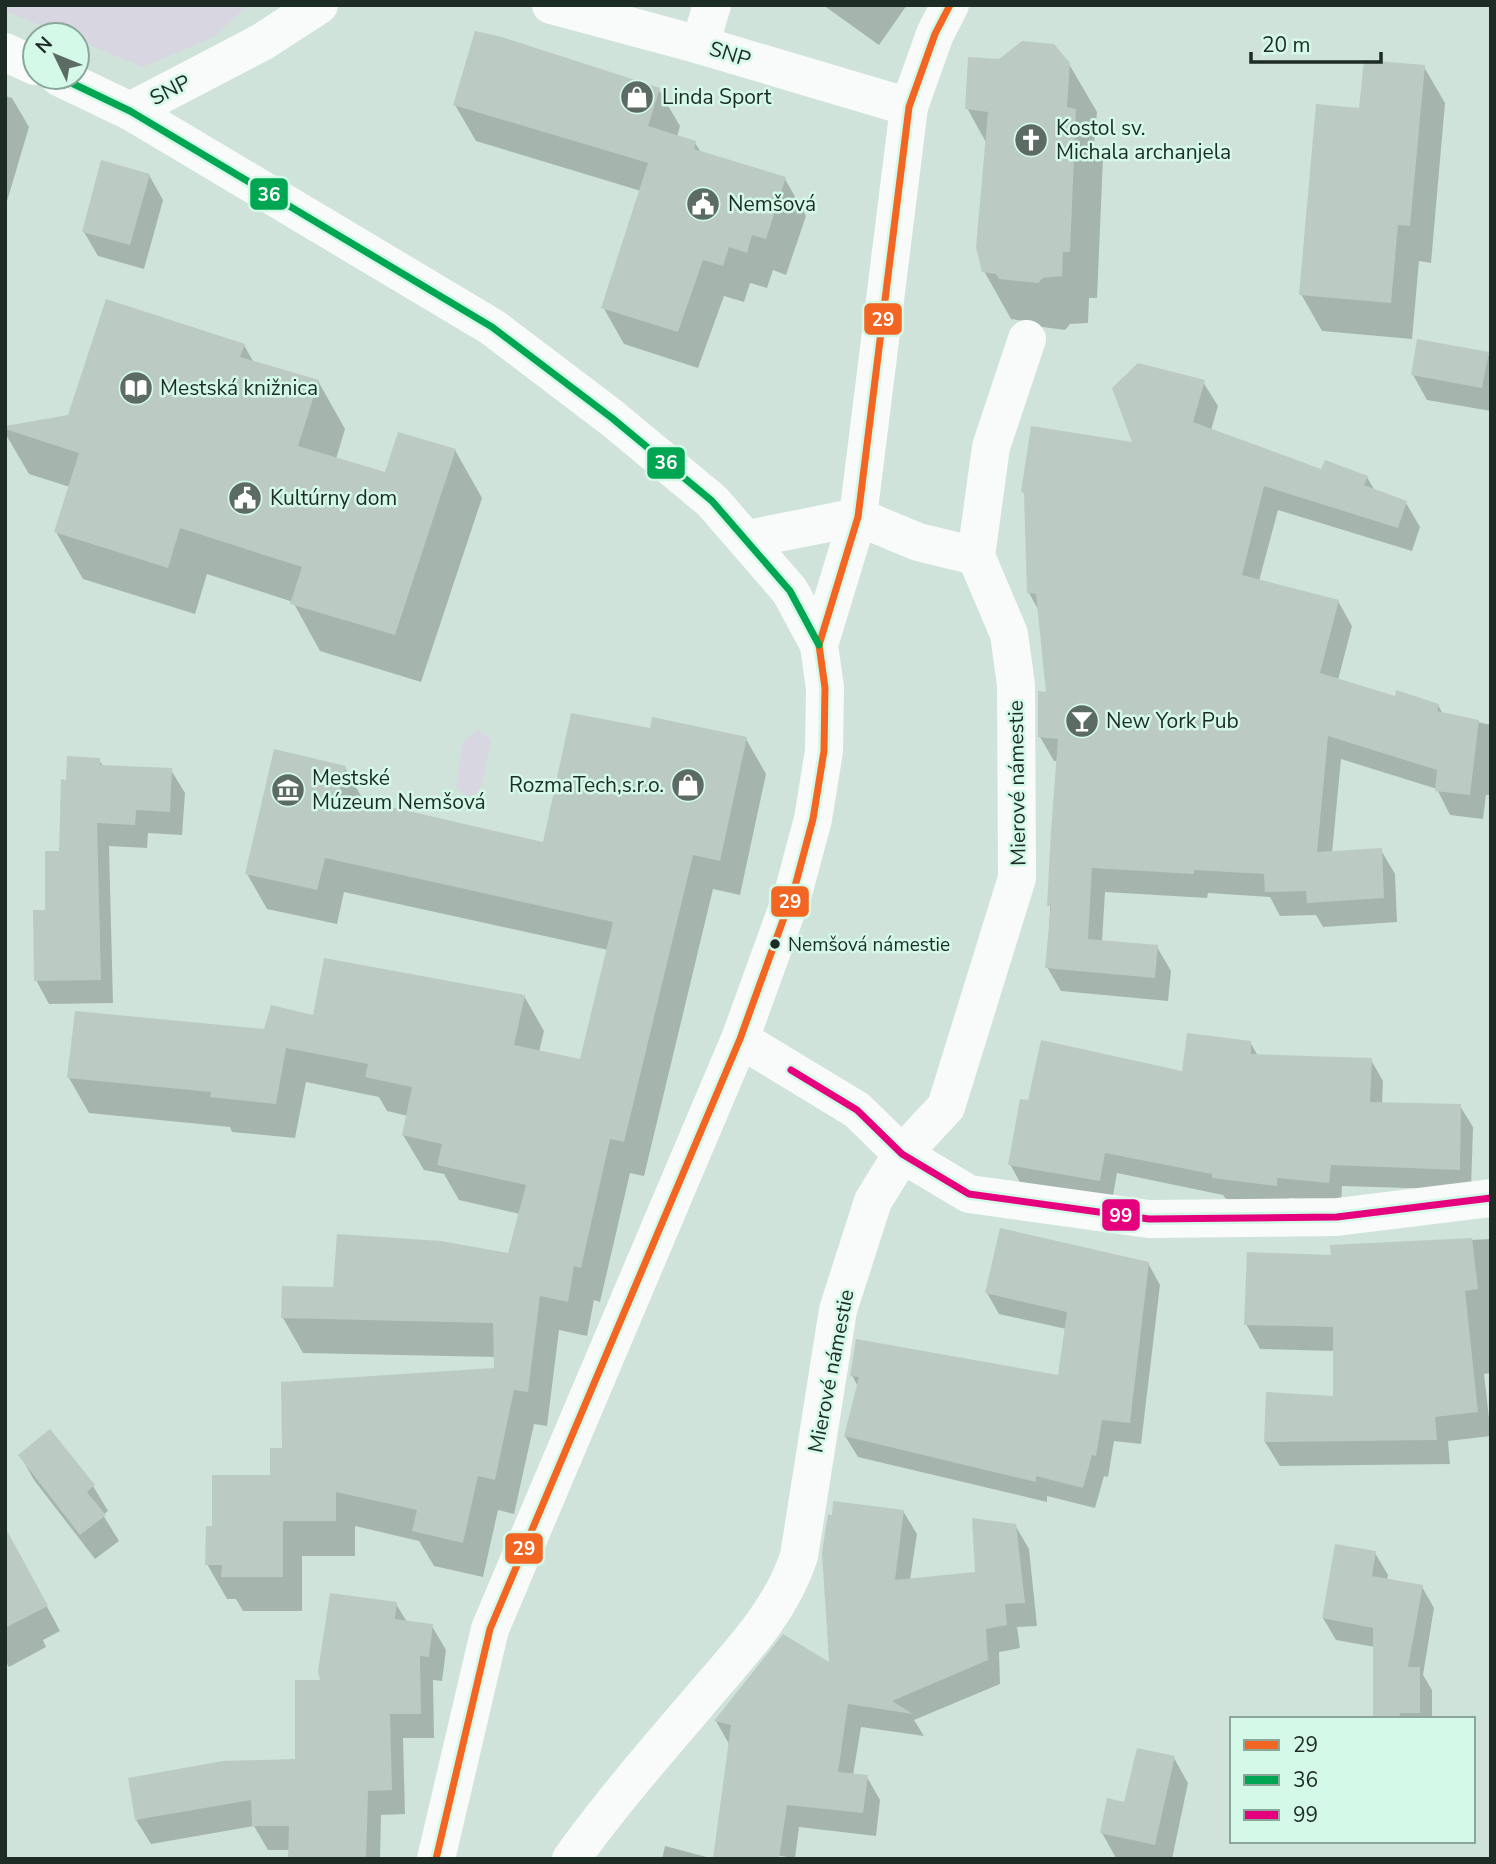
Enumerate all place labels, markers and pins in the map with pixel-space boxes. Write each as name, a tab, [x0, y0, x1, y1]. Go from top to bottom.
shop icon: Linda Sport	[618, 78, 656, 116]
place label: Linda Sport	[662, 83, 772, 111]
place label: Kostol sv. Michala archanjela	[1056, 114, 1231, 166]
church icon: Kostol sv. Michala archanjela	[1012, 121, 1050, 159]
public building icon: Nemšová	[684, 185, 722, 223]
place label: Nemšová	[728, 190, 816, 218]
library icon: Mestská knižnica	[117, 369, 155, 407]
place label: Mestská knižnica	[160, 374, 318, 402]
public building icon: Kultúrny dom	[226, 479, 264, 517]
place label: Kultúrny dom	[270, 484, 397, 512]
bar icon: New York Pub	[1063, 702, 1101, 740]
place label: New York Pub	[1106, 707, 1239, 735]
place label: Mestské Múzeum Nemšová	[312, 764, 486, 816]
shop icon: RozmaTech,s.r.o.	[669, 766, 707, 804]
museum icon: Mestské Múzeum Nemšová	[269, 771, 307, 809]
place label: RozmaTech,s.r.o.	[509, 771, 664, 799]
place label: Nemšová námestie	[788, 932, 950, 958]
marker: Nemšová námestie	[768, 937, 782, 951]

